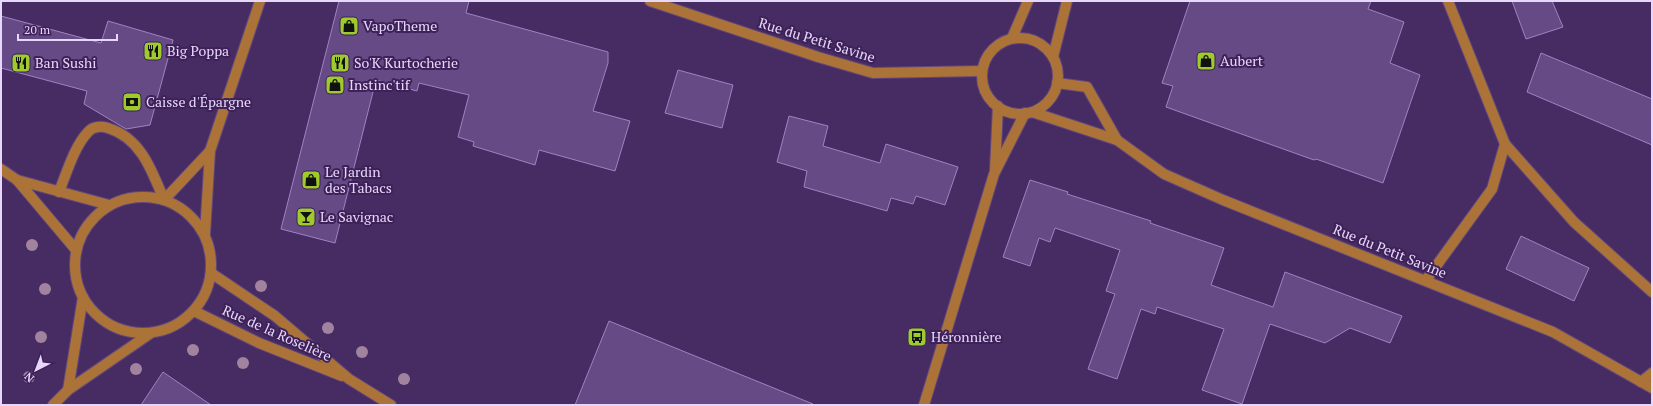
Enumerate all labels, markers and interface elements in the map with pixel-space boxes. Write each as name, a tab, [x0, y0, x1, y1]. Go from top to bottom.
street label: Rue du Petit Savine	[757, 13, 878, 66]
shop icon: VapoTheme	[338, 15, 360, 37]
scale bar	[18, 16, 117, 42]
place label: VapoTheme	[363, 16, 437, 35]
text: 20 m	[24, 22, 51, 37]
restaurant icon: Big Poppa	[142, 40, 164, 62]
place label: Big Poppa	[167, 41, 229, 60]
shop icon: Aubert	[1195, 50, 1217, 72]
place label: Aubert	[1220, 51, 1264, 70]
restaurant icon: Ban Sushi	[10, 52, 32, 74]
restaurant icon: So'K Kurtocherie	[329, 52, 351, 74]
place label: Ban Sushi	[35, 53, 96, 72]
place label: So'K Kurtocherie	[354, 53, 458, 72]
shop icon: Instinc'tif	[324, 74, 346, 96]
place label: Instinc'tif	[349, 75, 411, 94]
bank icon: Caisse d'Épargne	[121, 91, 143, 113]
place label: Caisse d'Épargne	[146, 92, 251, 111]
place label: Le Jardin des Tabacs	[325, 162, 392, 197]
shop icon: Le Jardin des Tabacs	[300, 169, 322, 191]
bar icon: Le Savignac	[295, 206, 317, 228]
place label: Le Savignac	[320, 207, 393, 226]
street label: Rue du Petit Savine	[1331, 219, 1450, 282]
street label: Rue de la Roselière	[220, 300, 335, 365]
bus stop icon: Héronnière	[906, 326, 928, 348]
place label: Héronnière	[931, 327, 1002, 346]
north arrow	[16, 350, 56, 390]
text: N	[21, 369, 37, 385]

